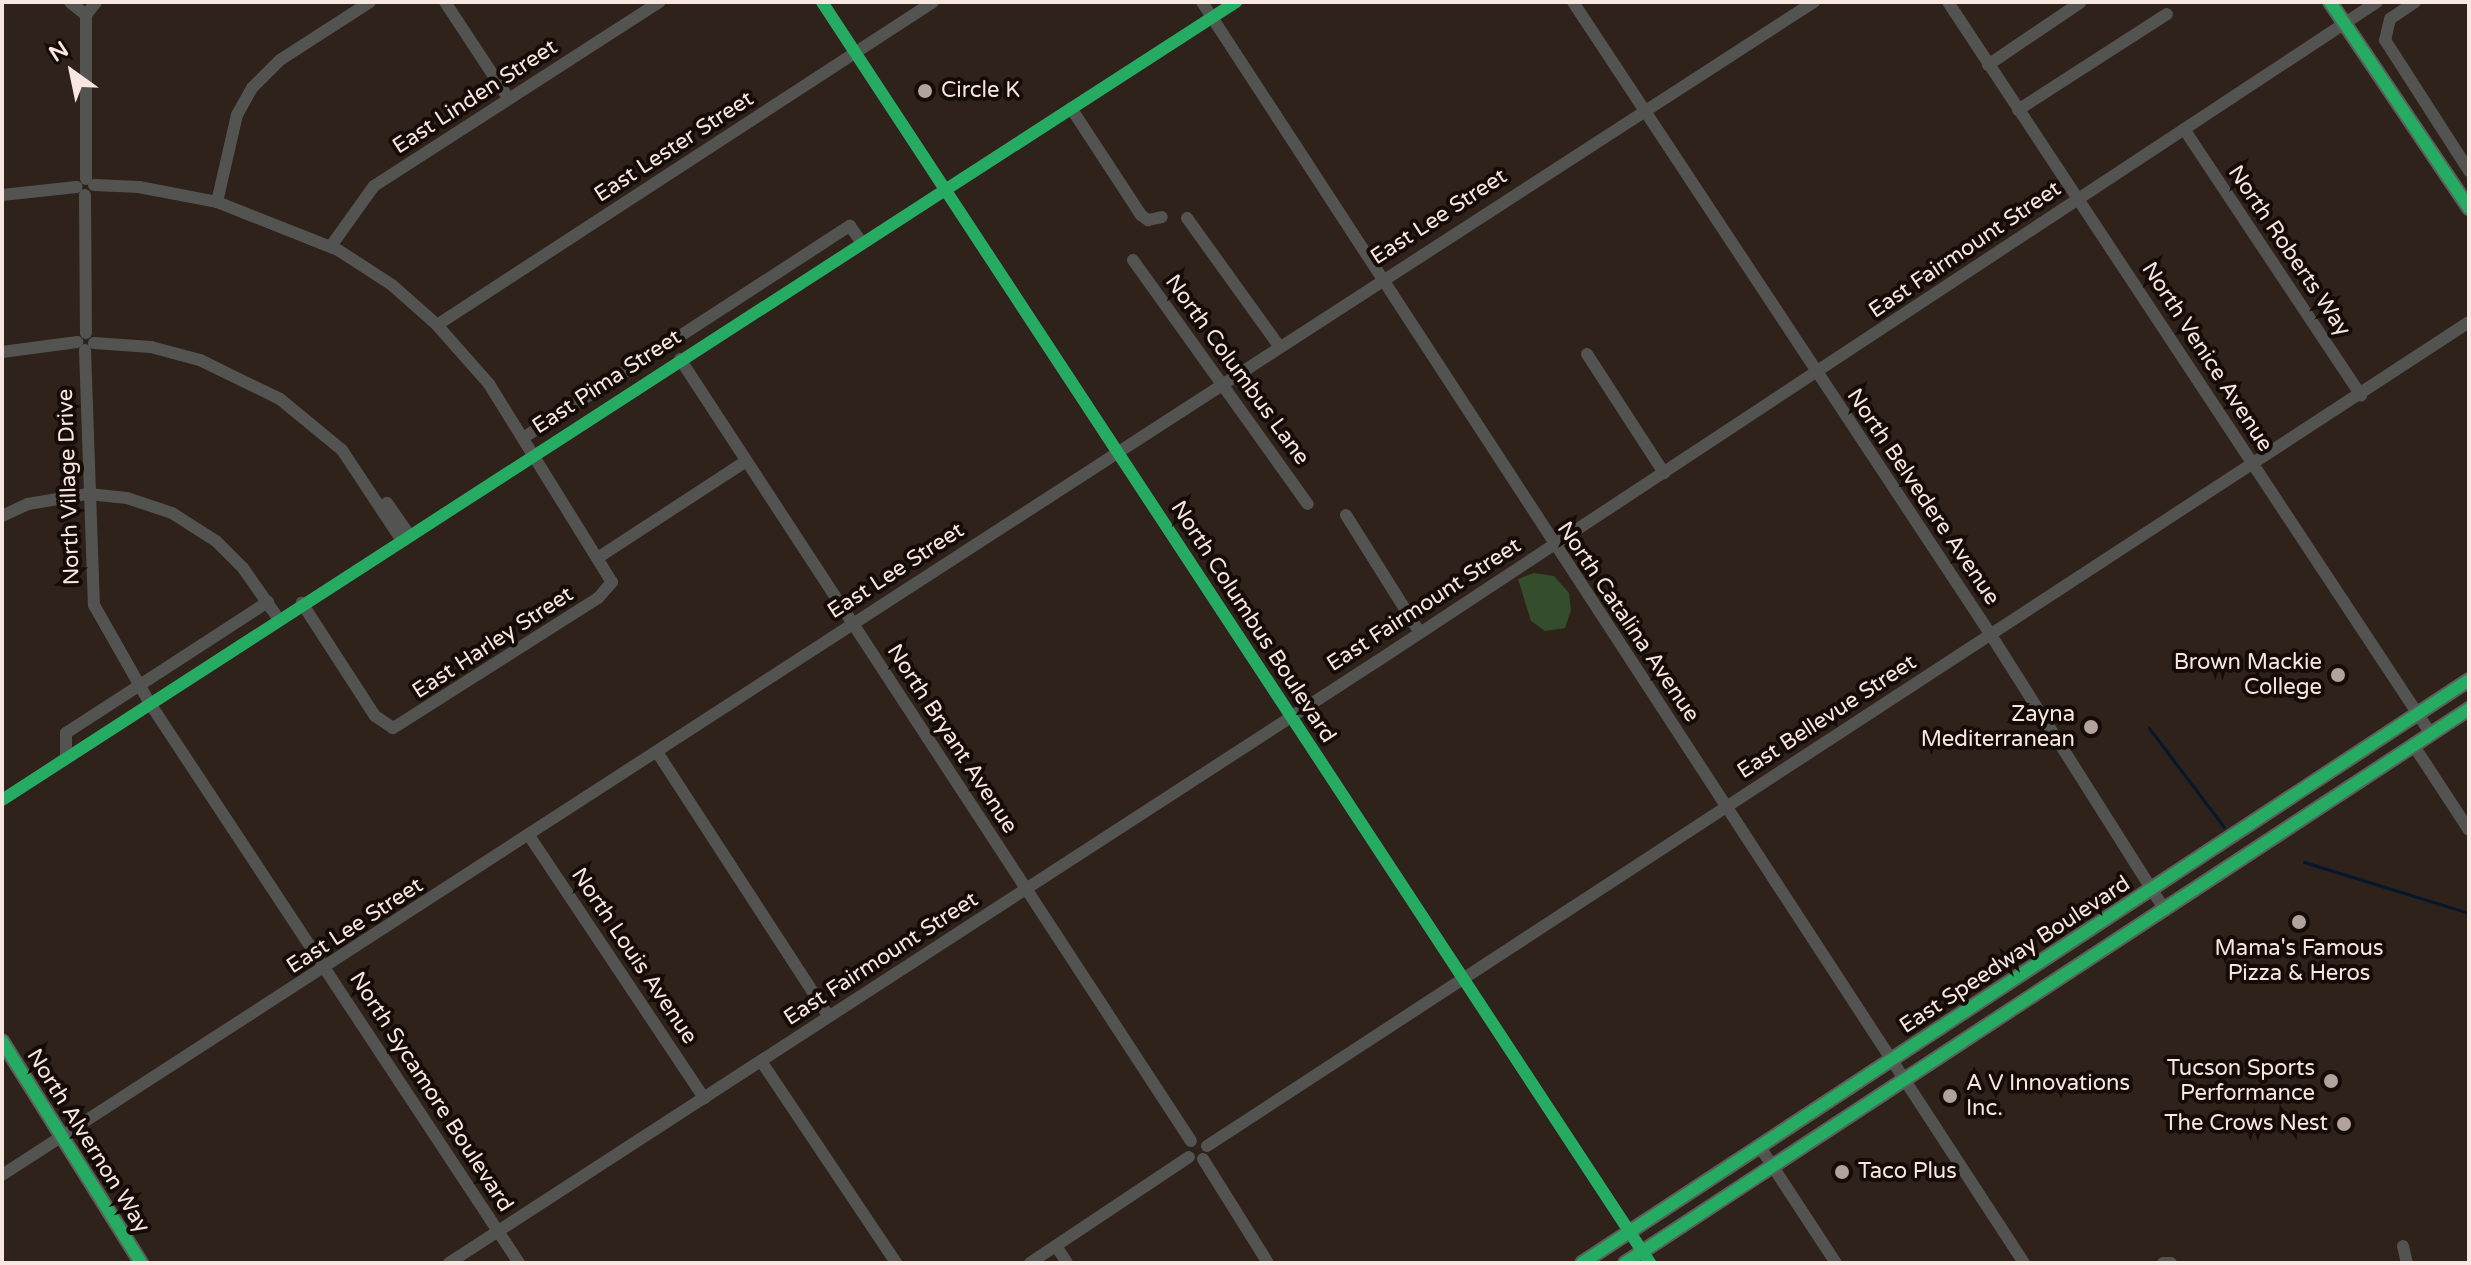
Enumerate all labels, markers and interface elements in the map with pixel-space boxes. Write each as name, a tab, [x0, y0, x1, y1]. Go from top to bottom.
north arrow	[32, 32, 112, 112]
street label: East Linden Street	[388, 34, 562, 160]
text: N	[44, 36, 73, 68]
place label: Circle K	[941, 78, 1020, 104]
marker: Circle K	[916, 82, 934, 100]
street label: East Lester Street	[590, 86, 758, 208]
street label: North Roberts Way	[2222, 161, 2356, 341]
street label: East Lee Street	[1366, 163, 1512, 271]
street label: East Fairmount Street	[1864, 176, 2066, 324]
street label: North Venice Avenue	[2136, 257, 2278, 457]
street label: North Columbus Lane	[1159, 270, 1315, 470]
street label: East Pima Street	[528, 324, 686, 440]
street label: North Belvedere Avenue	[1841, 384, 2005, 610]
street label: North Village Drive	[52, 388, 86, 586]
street label: North Columbus Boulevard	[1165, 496, 1341, 748]
street label: East Lee Street	[823, 517, 969, 625]
street label: North Catalina Avenue	[1551, 517, 1705, 727]
street label: East Fairmount Street	[1322, 532, 1526, 678]
street label: East Harley Street	[408, 581, 578, 705]
street label: North Bryant Avenue	[881, 639, 1023, 839]
street label: East Bellevue Street	[1733, 649, 1921, 785]
place label: Brown Mackie College	[2174, 649, 2322, 700]
marker: Brown Mackie College	[2329, 666, 2347, 684]
place label: Zayna Mediterranean	[1921, 701, 2075, 752]
marker: Zayna Mediterranean	[2082, 718, 2100, 736]
street label: North Louis Avenue	[565, 863, 703, 1049]
street label: East Speedway Boulevard	[1895, 871, 2135, 1039]
street label: East Lee Street	[282, 872, 428, 980]
street label: East Fairmount Street	[779, 886, 983, 1032]
marker: Mama's Famous Pizza & Heros	[2290, 913, 2308, 931]
place label: Mama's Famous Pizza & Heros	[2215, 935, 2383, 986]
street label: North Sycamore Boulevard	[343, 967, 519, 1217]
street label: North Alvernon Way	[21, 1044, 155, 1238]
place label: Tucson Sports Performance	[2167, 1055, 2315, 1106]
place label: A V Innovations Inc.	[1966, 1070, 2130, 1122]
marker: Tucson Sports Performance	[2322, 1072, 2340, 1090]
marker: A V Innovations Inc.	[1941, 1087, 1959, 1105]
place label: The Crows Nest	[2164, 1111, 2328, 1137]
marker: The Crows Nest	[2335, 1115, 2353, 1133]
place label: Taco Plus	[1858, 1159, 1957, 1185]
marker: Taco Plus	[1833, 1163, 1851, 1181]

